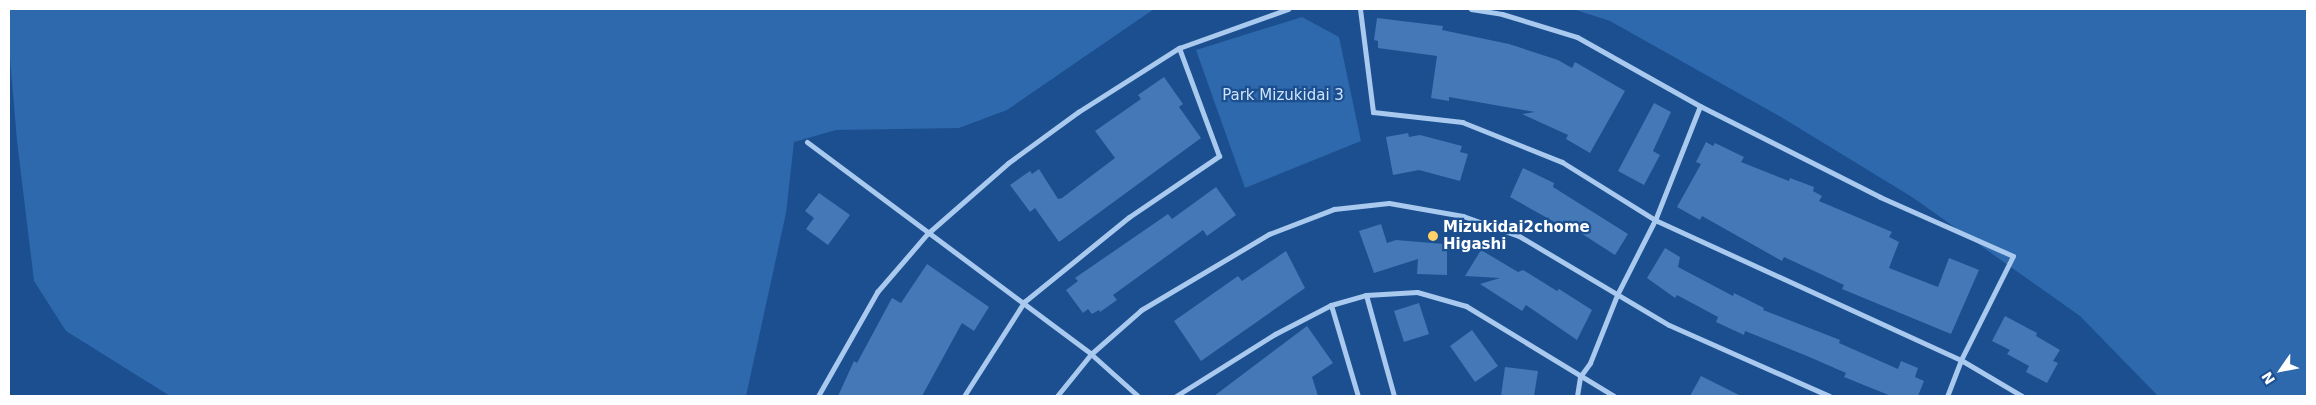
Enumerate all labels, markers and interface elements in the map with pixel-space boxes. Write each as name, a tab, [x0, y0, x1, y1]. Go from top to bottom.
park label: Park Mizukidai 3	[1222, 87, 1344, 105]
place label: Mizukidai2chome Higashi	[1443, 218, 1590, 253]
marker: Mizukidai2chome Higashi	[1427, 230, 1439, 242]
north arrow	[2256, 345, 2306, 395]
text: N	[2259, 369, 2278, 387]

